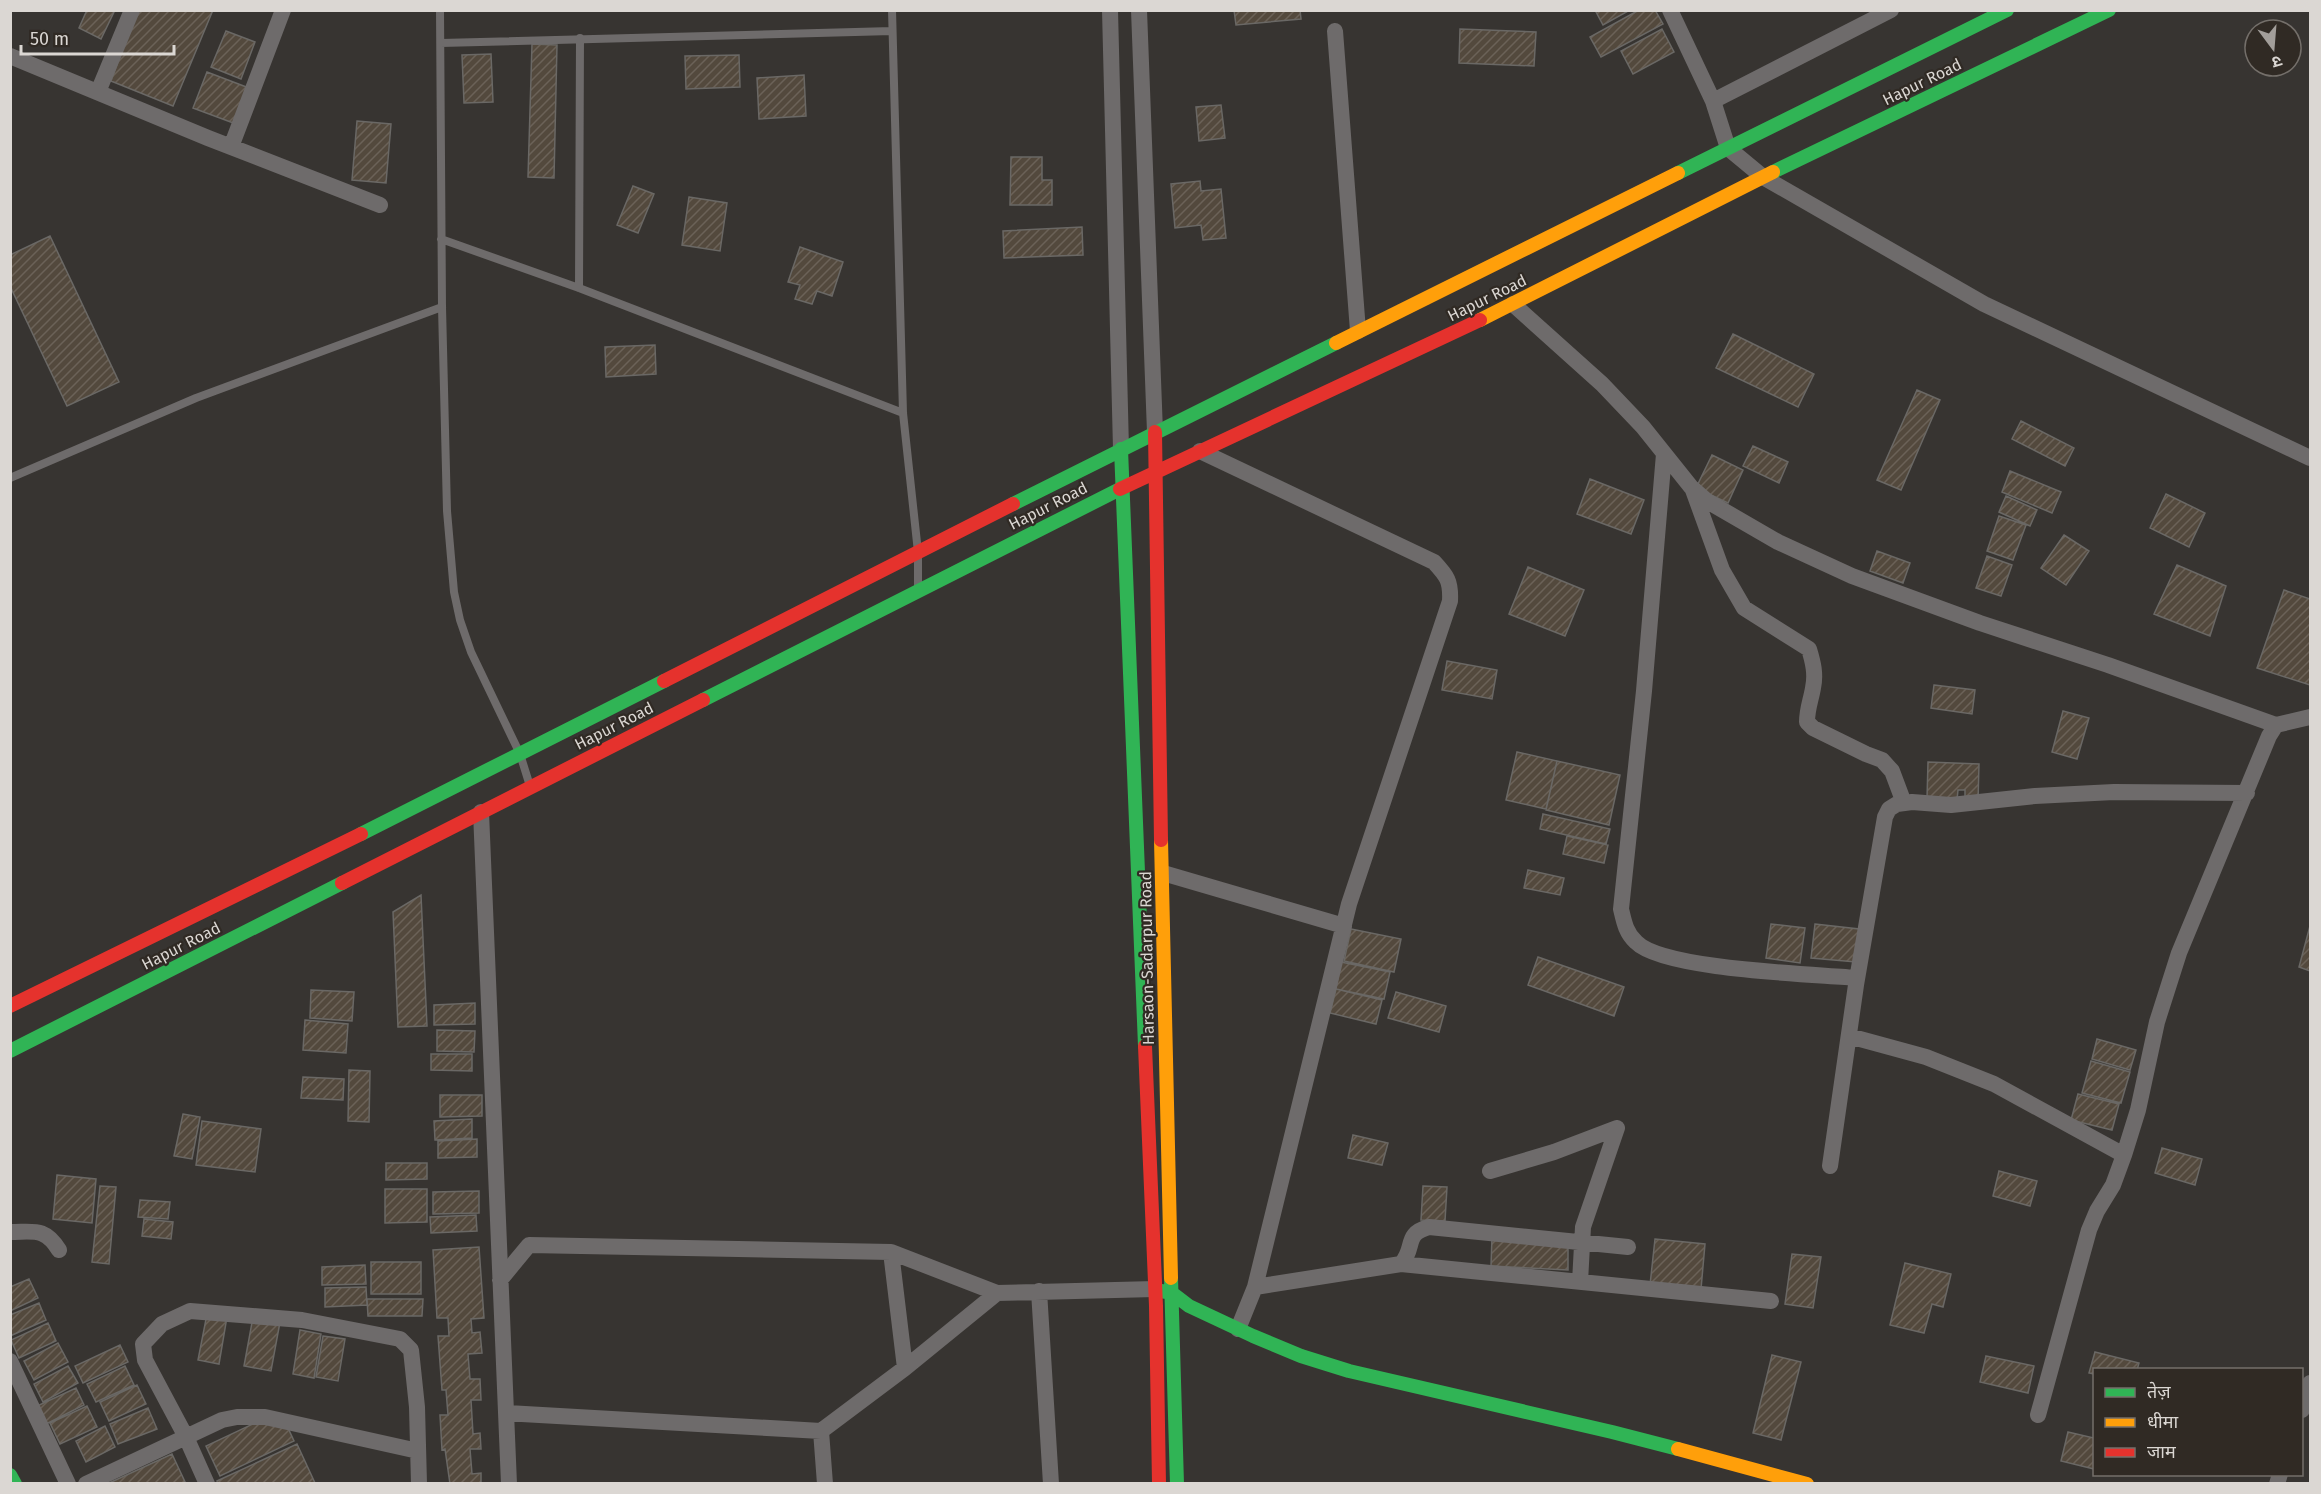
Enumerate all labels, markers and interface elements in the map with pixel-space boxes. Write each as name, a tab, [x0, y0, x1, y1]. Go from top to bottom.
scale bar	[21, 18, 174, 56]
north arrow	[2243, 18, 2303, 78]
text: 50 m	[30, 28, 69, 50]
text: उ	[2269, 52, 2284, 73]
street label: Hapur Road	[1879, 55, 1965, 109]
street label: Hapur Road	[1444, 271, 1530, 325]
street label: Hapur Road	[1005, 478, 1091, 534]
street label: Hapur Road	[571, 698, 657, 754]
street label: Harsaon-Sadarpur Road	[1136, 871, 1158, 1045]
street label: Hapur Road	[138, 918, 224, 974]
legend	[2093, 1368, 2303, 1476]
text: तेज़	[2147, 1381, 2171, 1403]
text: धीमा	[2147, 1411, 2178, 1433]
text: जाम	[2147, 1441, 2177, 1463]

